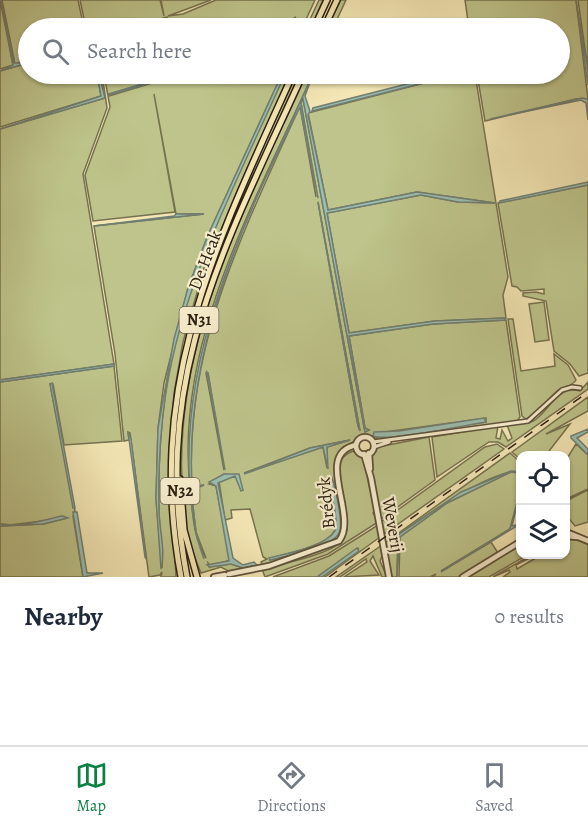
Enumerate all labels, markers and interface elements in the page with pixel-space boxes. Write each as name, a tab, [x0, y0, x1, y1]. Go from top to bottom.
search box	[18, 18, 570, 84]
icon: search	[39, 35, 72, 68]
text: Search here	[87, 36, 192, 66]
street label: De Heak	[183, 226, 227, 294]
road number: N31	[180, 307, 218, 333]
map controls	[516, 451, 570, 559]
button: locate	[516, 451, 570, 505]
street label: Brédyk	[311, 476, 341, 530]
road number: N32	[160, 478, 200, 504]
street label: Weverij	[376, 494, 410, 555]
button: layers	[516, 505, 570, 559]
text: Nearby	[24, 599, 103, 634]
text: 0 results	[495, 603, 564, 630]
tab: Map	[75, 759, 108, 817]
tab: Directions	[257, 759, 326, 817]
tab: Saved	[475, 759, 513, 817]

